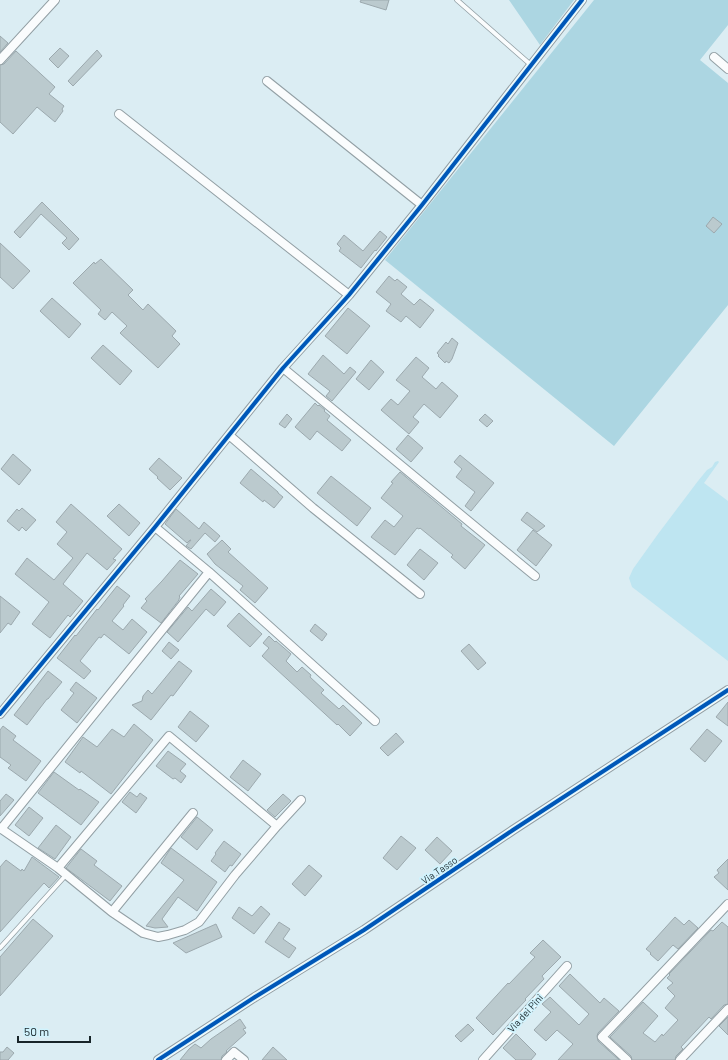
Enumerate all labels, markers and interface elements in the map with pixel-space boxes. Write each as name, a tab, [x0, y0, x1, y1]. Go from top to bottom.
street label: Via Tasso	[419, 854, 459, 886]
street label: Via dei Pini	[505, 991, 545, 1035]
scale bar	[18, 1018, 90, 1044]
text: 50 m	[24, 1024, 49, 1038]

